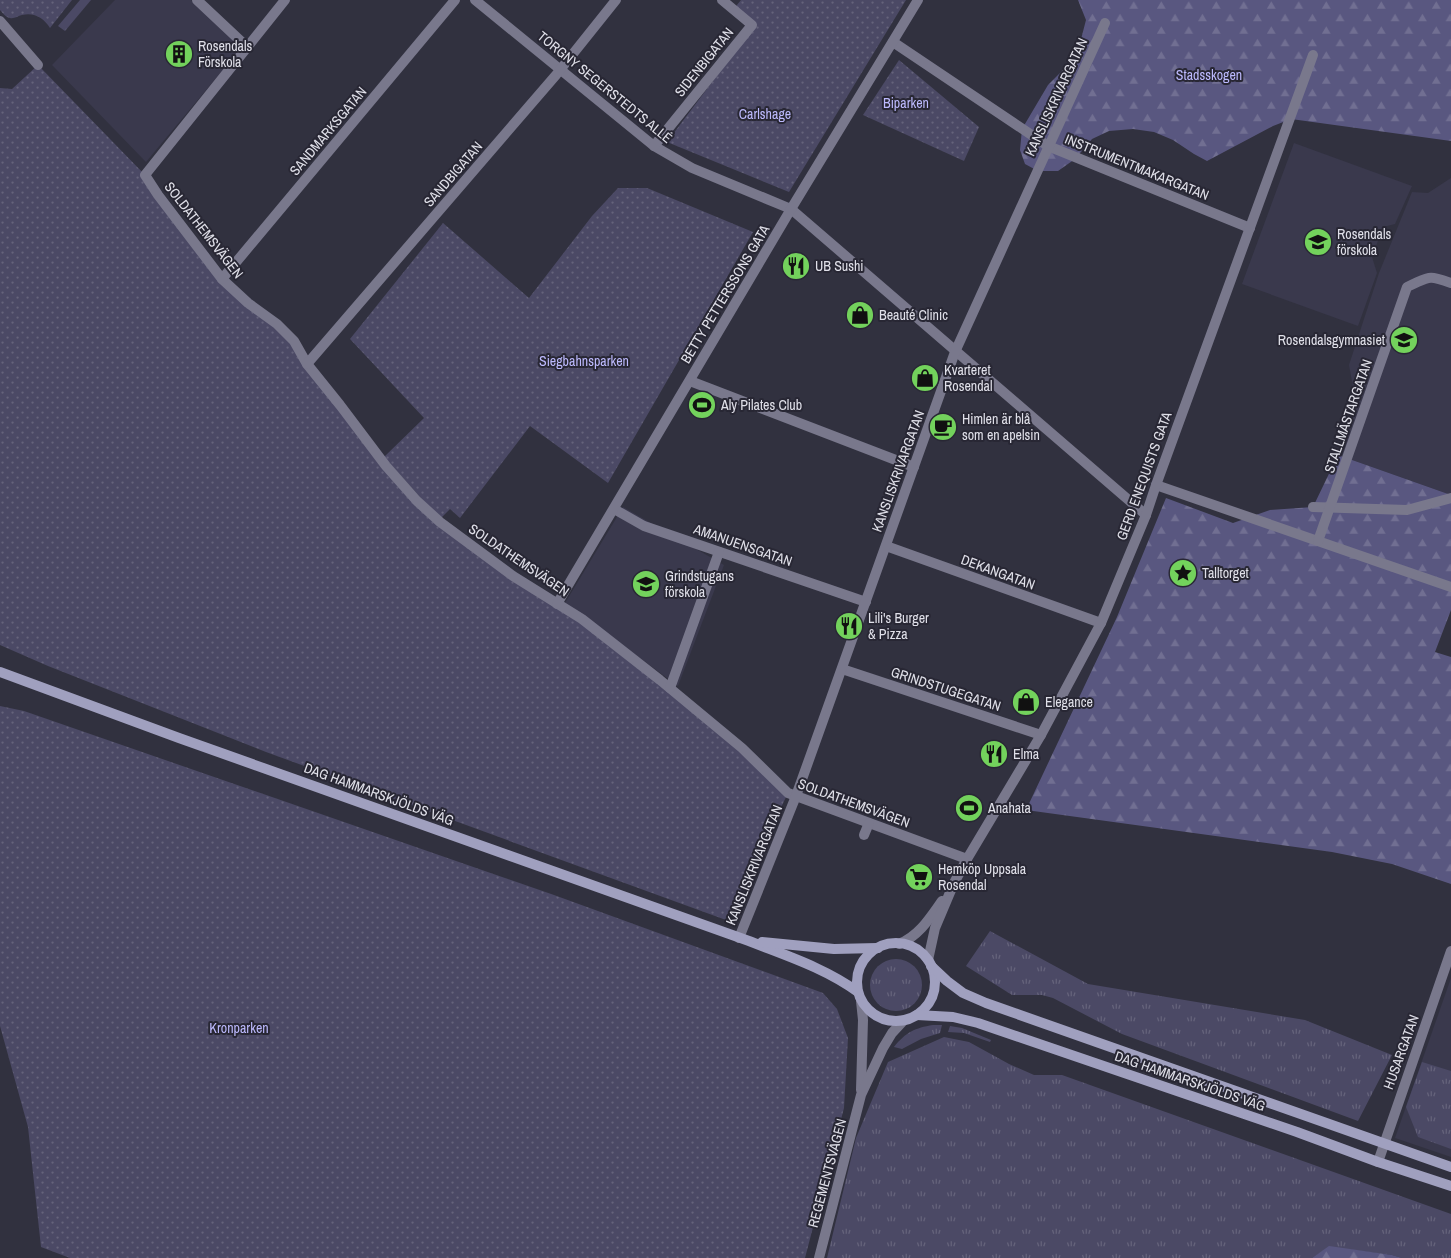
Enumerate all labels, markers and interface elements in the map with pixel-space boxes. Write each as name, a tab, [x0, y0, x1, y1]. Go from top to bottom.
street label: SIDENBIGATAN	[671, 24, 737, 100]
street label: TORGNY SEGERSTEDTS ALLÉ	[534, 27, 676, 147]
street label: KANSLISKRIVARGATAN	[1021, 35, 1091, 159]
place label: Rosendals Förskola	[198, 37, 252, 71]
building icon: Rosendals Förskola	[164, 39, 194, 69]
park label: Stadsskogen	[1176, 66, 1242, 84]
street label: SANDMARKSGATAN	[286, 83, 370, 179]
park label: Biparken	[883, 94, 929, 112]
park label: Carlshage	[739, 105, 791, 123]
street label: INSTRUMENTMAKARGATAN	[1062, 130, 1212, 204]
street label: SANDBIGATAN	[420, 138, 486, 210]
street label: SOLDATHEMSVÄGEN	[161, 178, 247, 282]
street label: BETTY PETTERSSONS GATA	[677, 221, 774, 366]
place label: Rosendals förskola	[1337, 225, 1391, 259]
school or university icon: Rosendals förskola	[1303, 227, 1333, 257]
restaurant icon: UB Sushi	[781, 251, 811, 281]
place label: UB Sushi	[815, 257, 864, 275]
shop icon: Beauté Clinic	[845, 300, 875, 330]
place label: Beauté Clinic	[879, 306, 948, 324]
school or university icon: Rosendalsgymnasiet	[1389, 325, 1419, 355]
place label: Rosendalsgymnasiet	[1278, 331, 1385, 349]
park label: Siegbahnsparken	[539, 352, 629, 370]
street label: STALLMÄSTARGATAN	[1320, 357, 1376, 475]
place label: Kvarteret Rosendal	[944, 361, 993, 395]
shop icon: Kvarteret Rosendal	[910, 363, 940, 393]
sports icon: Aly Pilates Club	[687, 390, 717, 420]
place label: Aly Pilates Club	[720, 396, 802, 414]
street label: KANSLISKRIVARGATAN	[868, 408, 928, 534]
street label: GERD ENEQUISTS GATA	[1112, 409, 1176, 543]
place label: Himlen är blå som en apelsin	[962, 410, 1040, 444]
cafe icon: Himlen är blå som en apelsin	[928, 412, 958, 442]
street label: AMANUENSGATAN	[690, 519, 795, 570]
street label: SOLDATHEMSVÄGEN	[465, 520, 573, 600]
street label: DEKANGATAN	[959, 550, 1037, 594]
place icon: Talltorget	[1168, 558, 1198, 588]
place label: Talltorget	[1202, 564, 1249, 582]
place label: Grindstugans förskola	[665, 567, 734, 601]
school or university icon: Grindstugans förskola	[631, 569, 661, 599]
place label: Lili's Burger & Pizza	[868, 609, 929, 643]
restaurant icon: Lili's Burger & Pizza	[834, 611, 864, 641]
street label: GRINDSTUGEGATAN	[889, 663, 1003, 715]
shop icon: Elegance	[1011, 687, 1041, 717]
place label: Elegance	[1045, 693, 1093, 711]
restaurant icon: Elma	[979, 739, 1009, 769]
place label: Elma	[1013, 745, 1040, 763]
street label: DAG HAMMARSKJÖLDS VÄG	[302, 759, 456, 829]
street label: SOLDATHEMSVÄGEN	[796, 774, 912, 832]
sports icon: Anahata	[954, 793, 984, 823]
place label: Anahata	[987, 799, 1031, 817]
street label: KANSLISKRIVARGATAN	[722, 802, 786, 928]
place label: Hemköp Uppsala Rosendal	[938, 860, 1027, 894]
supermarket icon: Hemköp Uppsala Rosendal	[904, 862, 934, 892]
street label: HUSARGATAN	[1379, 1012, 1423, 1092]
park label: Kronparken	[209, 1019, 269, 1037]
street label: DAG HAMMARSKJÖLDS VÄG	[1112, 1047, 1268, 1115]
street label: REGEMENTSVÄGEN	[804, 1117, 850, 1229]

